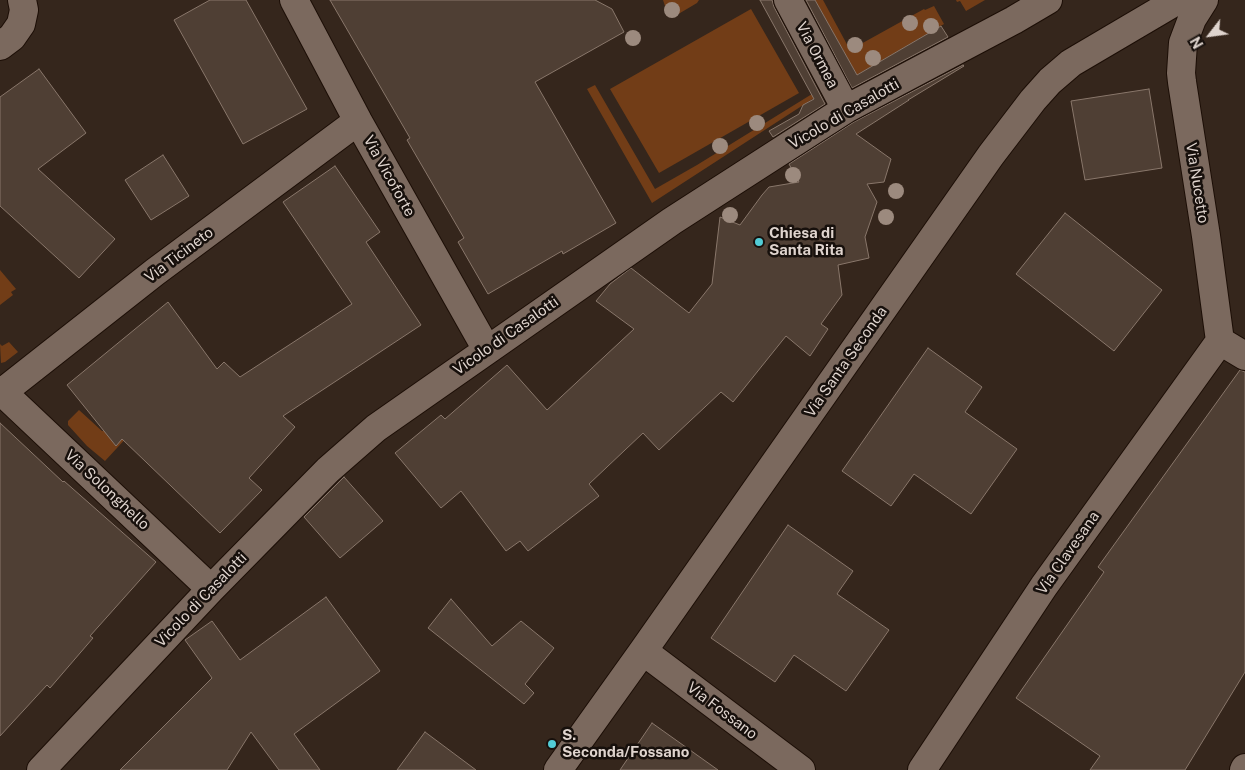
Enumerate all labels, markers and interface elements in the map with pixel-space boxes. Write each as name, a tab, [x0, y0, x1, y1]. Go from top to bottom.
north arrow	[1185, 10, 1235, 60]
street label: Via Ormea	[792, 19, 842, 91]
text: N	[1187, 34, 1207, 51]
street label: Vicolo di Casalotti	[786, 75, 902, 153]
street label: Via Vicoforte	[359, 132, 419, 220]
street label: Via Nucetto	[1182, 141, 1212, 225]
street label: Via Ticineto	[141, 223, 217, 287]
place label: Chiesa di Santa Rita	[769, 224, 844, 259]
marker: Chiesa di Santa Rita	[753, 236, 765, 248]
street label: Vicolo di Casalotti	[450, 293, 562, 379]
street label: Via Santa Seconda	[801, 303, 891, 421]
street label: Via Solonghello	[61, 446, 153, 534]
street label: Via Clavesana	[1033, 508, 1103, 598]
street label: Vicolo di Casalotti	[151, 549, 251, 651]
street label: Via Fossano	[683, 679, 761, 743]
place label: S. Seconda/Fossano	[562, 726, 689, 761]
marker: S. Seconda/Fossano	[546, 738, 558, 750]

